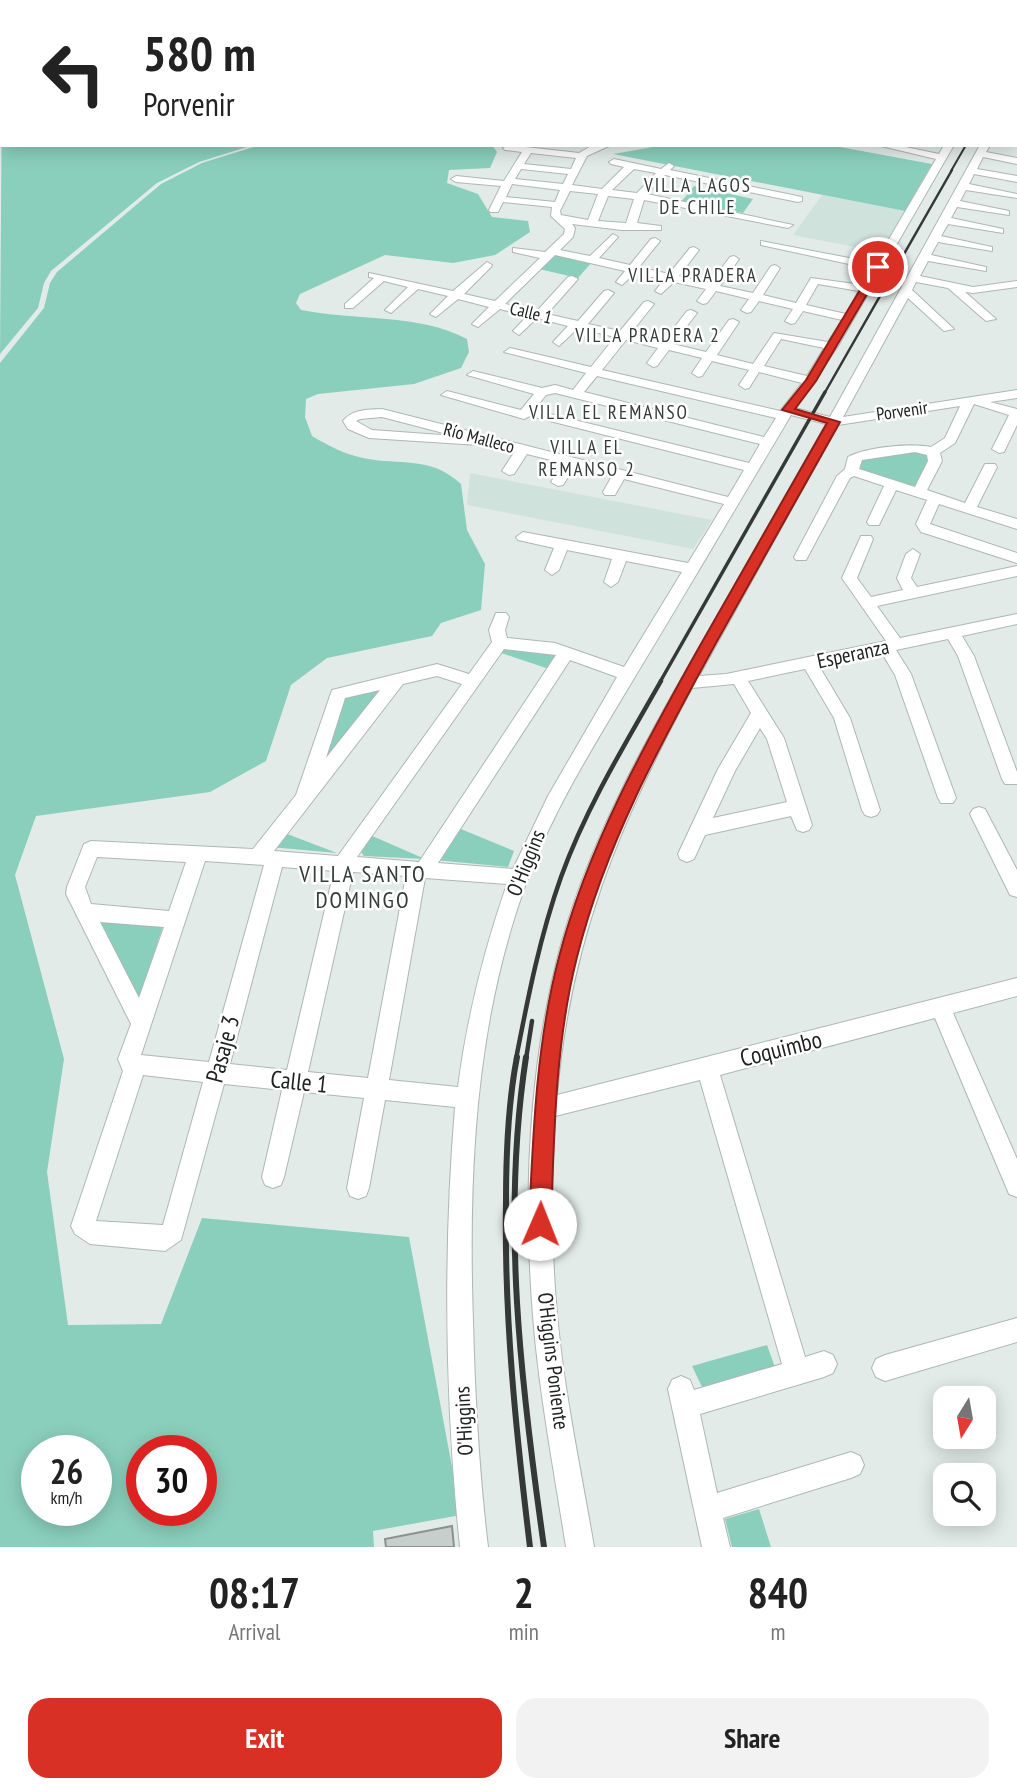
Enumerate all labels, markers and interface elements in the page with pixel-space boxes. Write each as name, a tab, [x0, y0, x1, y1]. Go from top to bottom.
text: 580 m	[143, 21, 256, 85]
icon: left	[28, 28, 119, 119]
text: Porvenir	[143, 83, 235, 125]
district label: VILLA LAGOS DE CHILE	[643, 173, 752, 219]
pin	[848, 237, 908, 297]
icon: arrive	[859, 248, 897, 286]
district label: VILLA PRADERA	[627, 263, 758, 287]
street label: Calle 1	[508, 296, 555, 329]
district label: VILLA PRADERA 2	[574, 323, 721, 347]
street label: Porvenir	[875, 396, 929, 425]
district label: VILLA EL REMANSO	[528, 400, 689, 424]
street label: Río Malleco	[441, 417, 517, 458]
district label: VILLA EL REMANSO 2	[538, 435, 636, 481]
street label: Esperanza	[814, 633, 892, 674]
street label: O'Higgins	[500, 826, 551, 900]
district label: VILLA SANTO DOMINGO	[298, 859, 427, 914]
street label: Pasaje 3	[199, 1012, 246, 1086]
street label: Coquimbo	[737, 1023, 825, 1074]
street label: Calle 1	[269, 1063, 329, 1100]
position arrow	[503, 1187, 577, 1261]
street label: O'Higgins Poniente	[532, 1291, 575, 1431]
street label: O'Higgins	[448, 1386, 479, 1456]
north arrow	[933, 1386, 996, 1449]
map controls	[933, 1386, 996, 1526]
speed limit sign: 30	[126, 1435, 217, 1526]
text: 26	[50, 1448, 83, 1494]
button: search	[933, 1463, 996, 1526]
text: km/h	[51, 1486, 82, 1509]
text: 08:17	[209, 1565, 300, 1620]
text: 2	[514, 1565, 534, 1620]
text: 840	[748, 1565, 808, 1620]
text: Arrival	[228, 1617, 280, 1646]
text: min	[509, 1617, 539, 1646]
text: m	[770, 1617, 785, 1646]
button: Exit	[28, 1698, 502, 1778]
button: Share	[516, 1698, 989, 1778]

